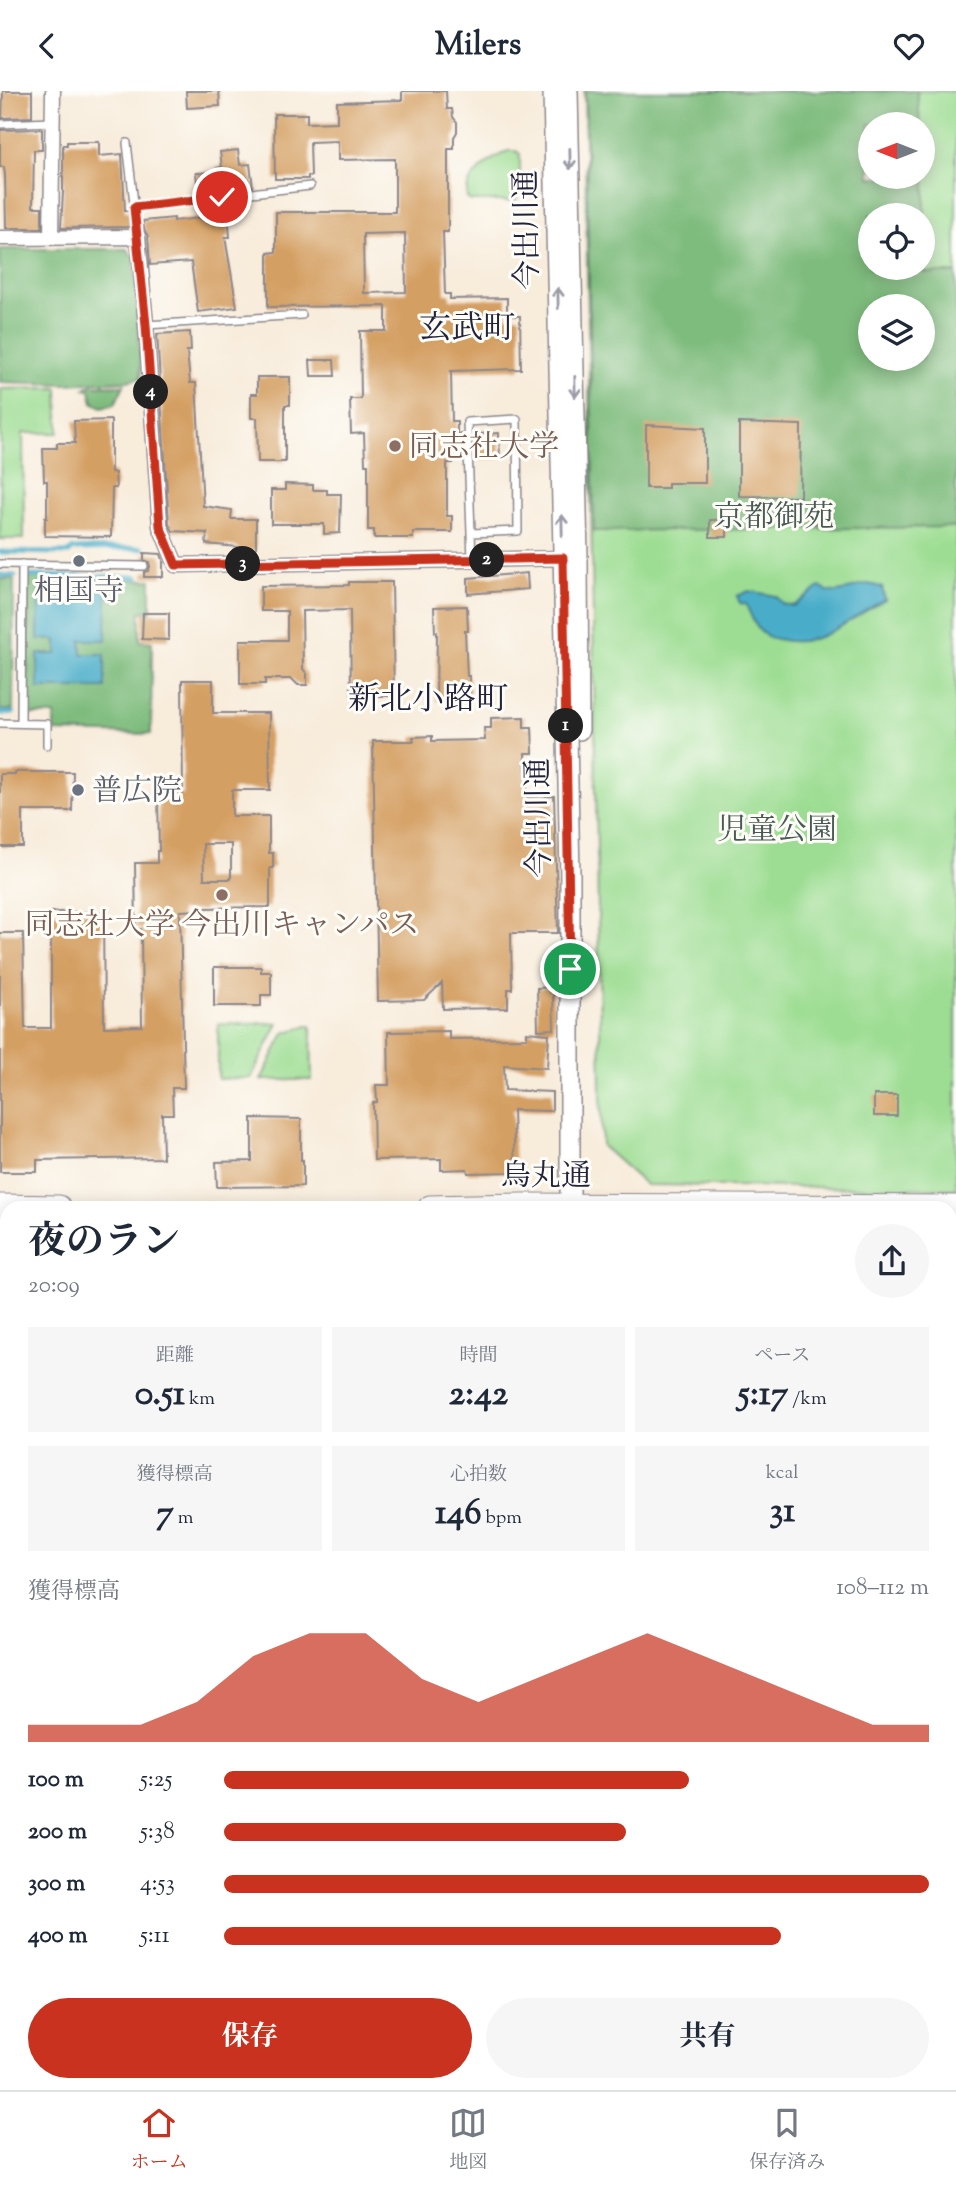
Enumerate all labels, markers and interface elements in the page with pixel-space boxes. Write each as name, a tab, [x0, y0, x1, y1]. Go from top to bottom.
text: Milers	[435, 23, 521, 69]
icon: back	[28, 27, 66, 65]
icon: heart	[890, 27, 928, 65]
north arrow	[858, 112, 934, 189]
map controls	[858, 112, 935, 371]
one-way arrow	[563, 147, 576, 170]
pin	[192, 167, 252, 227]
street label: 今出川通	[506, 170, 551, 290]
icon: check	[203, 178, 241, 216]
button: locate	[858, 203, 935, 280]
one-way arrow	[551, 287, 564, 310]
button: layers	[858, 294, 935, 371]
district label: 玄武町	[419, 307, 515, 353]
pin: 4	[134, 375, 168, 409]
one-way arrow	[568, 375, 581, 398]
text: 4	[146, 378, 155, 405]
place label: 同志社大学	[409, 427, 559, 470]
marker: 同志社大学	[387, 438, 403, 454]
park label: 京都御苑	[714, 497, 834, 540]
one-way arrow	[555, 514, 569, 537]
pin: 2	[470, 543, 504, 577]
text: 2	[482, 546, 491, 573]
pin: 3	[226, 547, 260, 581]
text: 3	[239, 550, 246, 577]
marker: 相国寺	[71, 553, 87, 569]
place label: 相国寺	[34, 571, 124, 614]
district label: 新北小路町	[348, 678, 508, 724]
pin: 1	[548, 709, 584, 743]
text: 1	[562, 712, 569, 739]
street label: 今出川通	[518, 758, 563, 878]
place label: 普広院	[92, 771, 182, 814]
marker: 普広院	[70, 782, 86, 798]
park label: 児童公園	[717, 810, 837, 853]
marker: 同志社大学 今出川キャンパス	[214, 887, 230, 903]
place label: 同志社大学 今出川キャンパス	[25, 905, 419, 948]
pin	[540, 939, 600, 999]
icon: arrive	[551, 950, 589, 988]
street label: 烏丸通	[501, 1156, 591, 1199]
text: 夜のラン	[28, 1217, 180, 1271]
button: share	[855, 1224, 929, 1298]
text: 20:09	[28, 1270, 80, 1303]
text: 距離	[156, 1343, 194, 1370]
text: 時間	[459, 1343, 498, 1370]
text: ペース	[754, 1343, 810, 1370]
text: 0.51	[135, 1370, 185, 1421]
text: 2:42	[449, 1370, 508, 1421]
text: 5:17	[738, 1370, 788, 1421]
text: km	[185, 1386, 215, 1413]
text: /km	[788, 1386, 827, 1413]
text: kcal	[766, 1460, 798, 1487]
text: 獲得標高	[137, 1462, 213, 1489]
text: 心拍数	[450, 1462, 507, 1489]
text: 31	[769, 1487, 795, 1538]
text: 7	[156, 1489, 174, 1540]
text: 146	[435, 1489, 482, 1540]
text: m	[174, 1505, 193, 1532]
text: bpm	[482, 1505, 522, 1532]
text: 108–112 m	[836, 1572, 929, 1605]
text: 獲得標高	[28, 1576, 120, 1609]
text: 100 m	[28, 1764, 84, 1797]
text: 5:25	[140, 1764, 172, 1797]
text: 200 m	[28, 1816, 87, 1849]
text: 5:38	[140, 1816, 175, 1849]
text: 300 m	[28, 1868, 85, 1901]
text: 4:53	[140, 1868, 175, 1901]
text: 400 m	[28, 1920, 88, 1953]
text: 5:11	[140, 1920, 170, 1953]
button: 保存	[28, 1998, 472, 2078]
button: 共有	[486, 1998, 929, 2078]
tab: ホーム	[131, 2104, 188, 2177]
tab: 地図	[449, 2104, 487, 2177]
tab: 保存済み	[749, 2104, 825, 2177]

